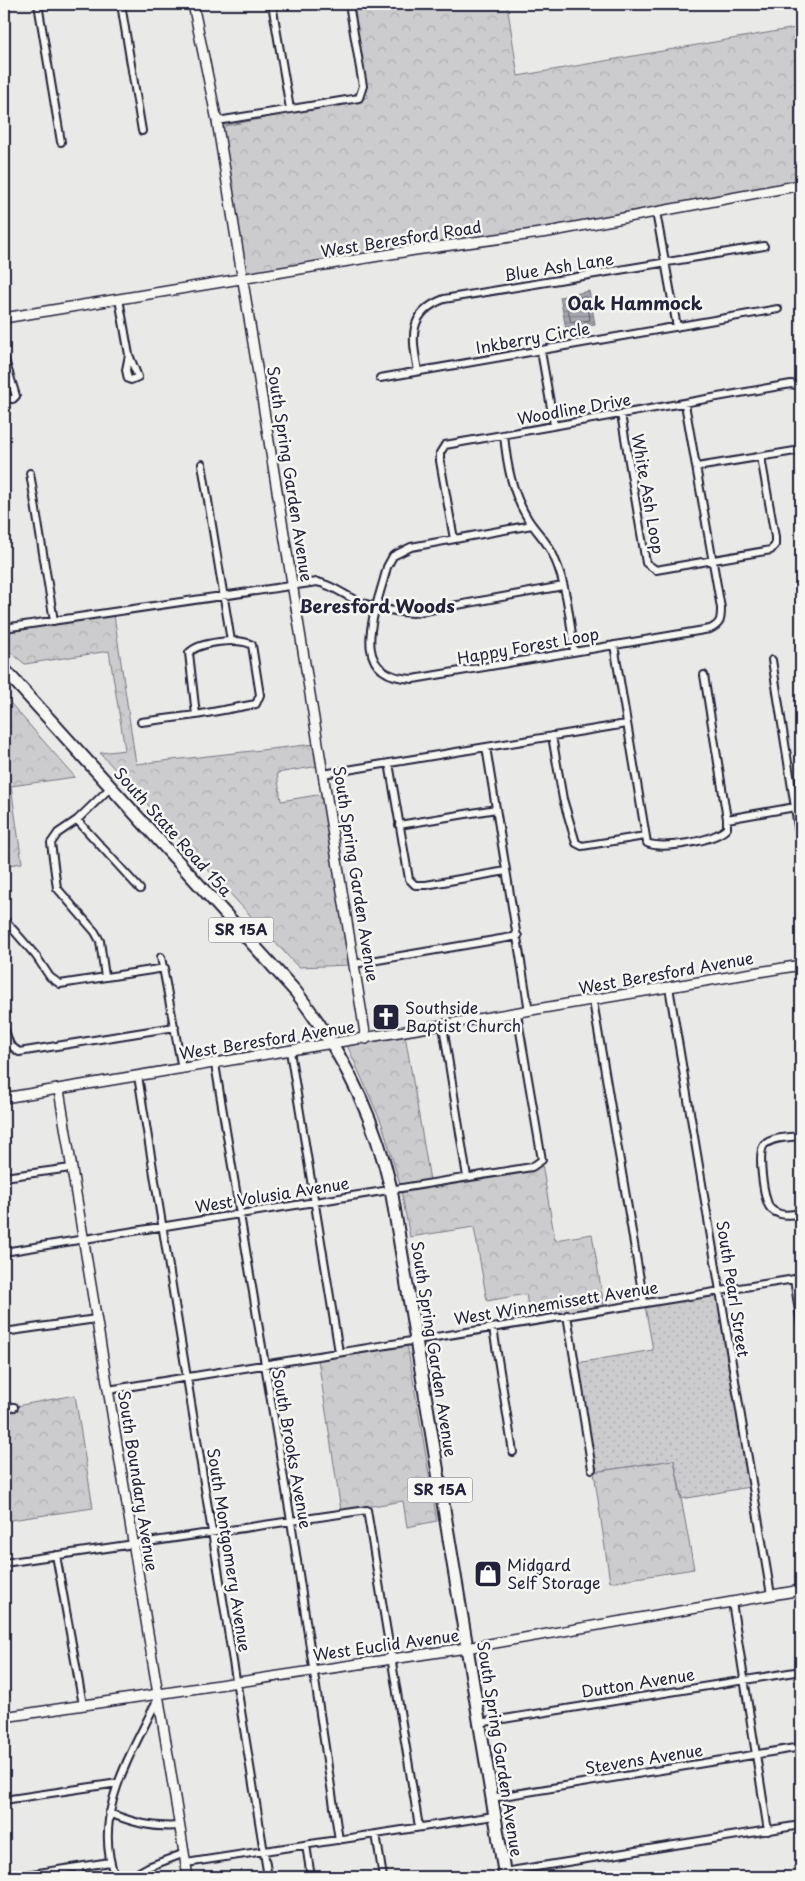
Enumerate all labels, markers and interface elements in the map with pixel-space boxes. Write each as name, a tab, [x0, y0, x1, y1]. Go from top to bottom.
street label: West Beresford Road	[319, 213, 483, 263]
street label: Blue Ash Lane	[502, 246, 615, 287]
district label: Oak Hammock	[567, 289, 703, 316]
street label: Inkberry Circle	[474, 315, 592, 359]
street label: South Spring Garden Avenue	[262, 364, 320, 584]
street label: Woodline Drive	[515, 386, 633, 430]
street label: White Ash Loop	[627, 432, 671, 556]
district label: Beresford Woods	[299, 592, 455, 619]
street label: Happy Forest Loop	[455, 621, 601, 669]
street label: South State Road 15a	[109, 761, 239, 902]
street label: South Spring Garden Avenue	[328, 764, 386, 984]
road number: SR 15A	[208, 918, 274, 942]
street label: West Beresford Avenue	[576, 945, 755, 999]
place label: Southside Baptist Church	[405, 995, 521, 1037]
church icon: Southside Baptist Church	[371, 1002, 401, 1032]
street label: West Beresford Avenue	[177, 1013, 357, 1065]
street label: West Volusia Avenue	[193, 1170, 351, 1218]
street label: South Pearl Street	[711, 1219, 757, 1359]
street label: South Spring Garden Avenue	[406, 1239, 464, 1459]
street label: West Winnemissett Avenue	[452, 1274, 660, 1330]
street label: South Brooks Avenue	[267, 1367, 319, 1531]
street label: South Boundary Avenue	[113, 1389, 165, 1573]
street label: South Montgomery Avenue	[202, 1446, 258, 1654]
road number: SR 15A	[408, 1478, 472, 1502]
place label: Midgard Self Storage	[507, 1552, 601, 1594]
shop icon: Midgard Self Storage	[473, 1559, 503, 1589]
street label: West Euclid Avenue	[311, 1622, 461, 1666]
street label: South Spring Garden Avenue	[472, 1639, 530, 1859]
street label: Dutton Avenue	[580, 1661, 696, 1703]
street label: Stevens Avenue	[583, 1737, 705, 1779]

